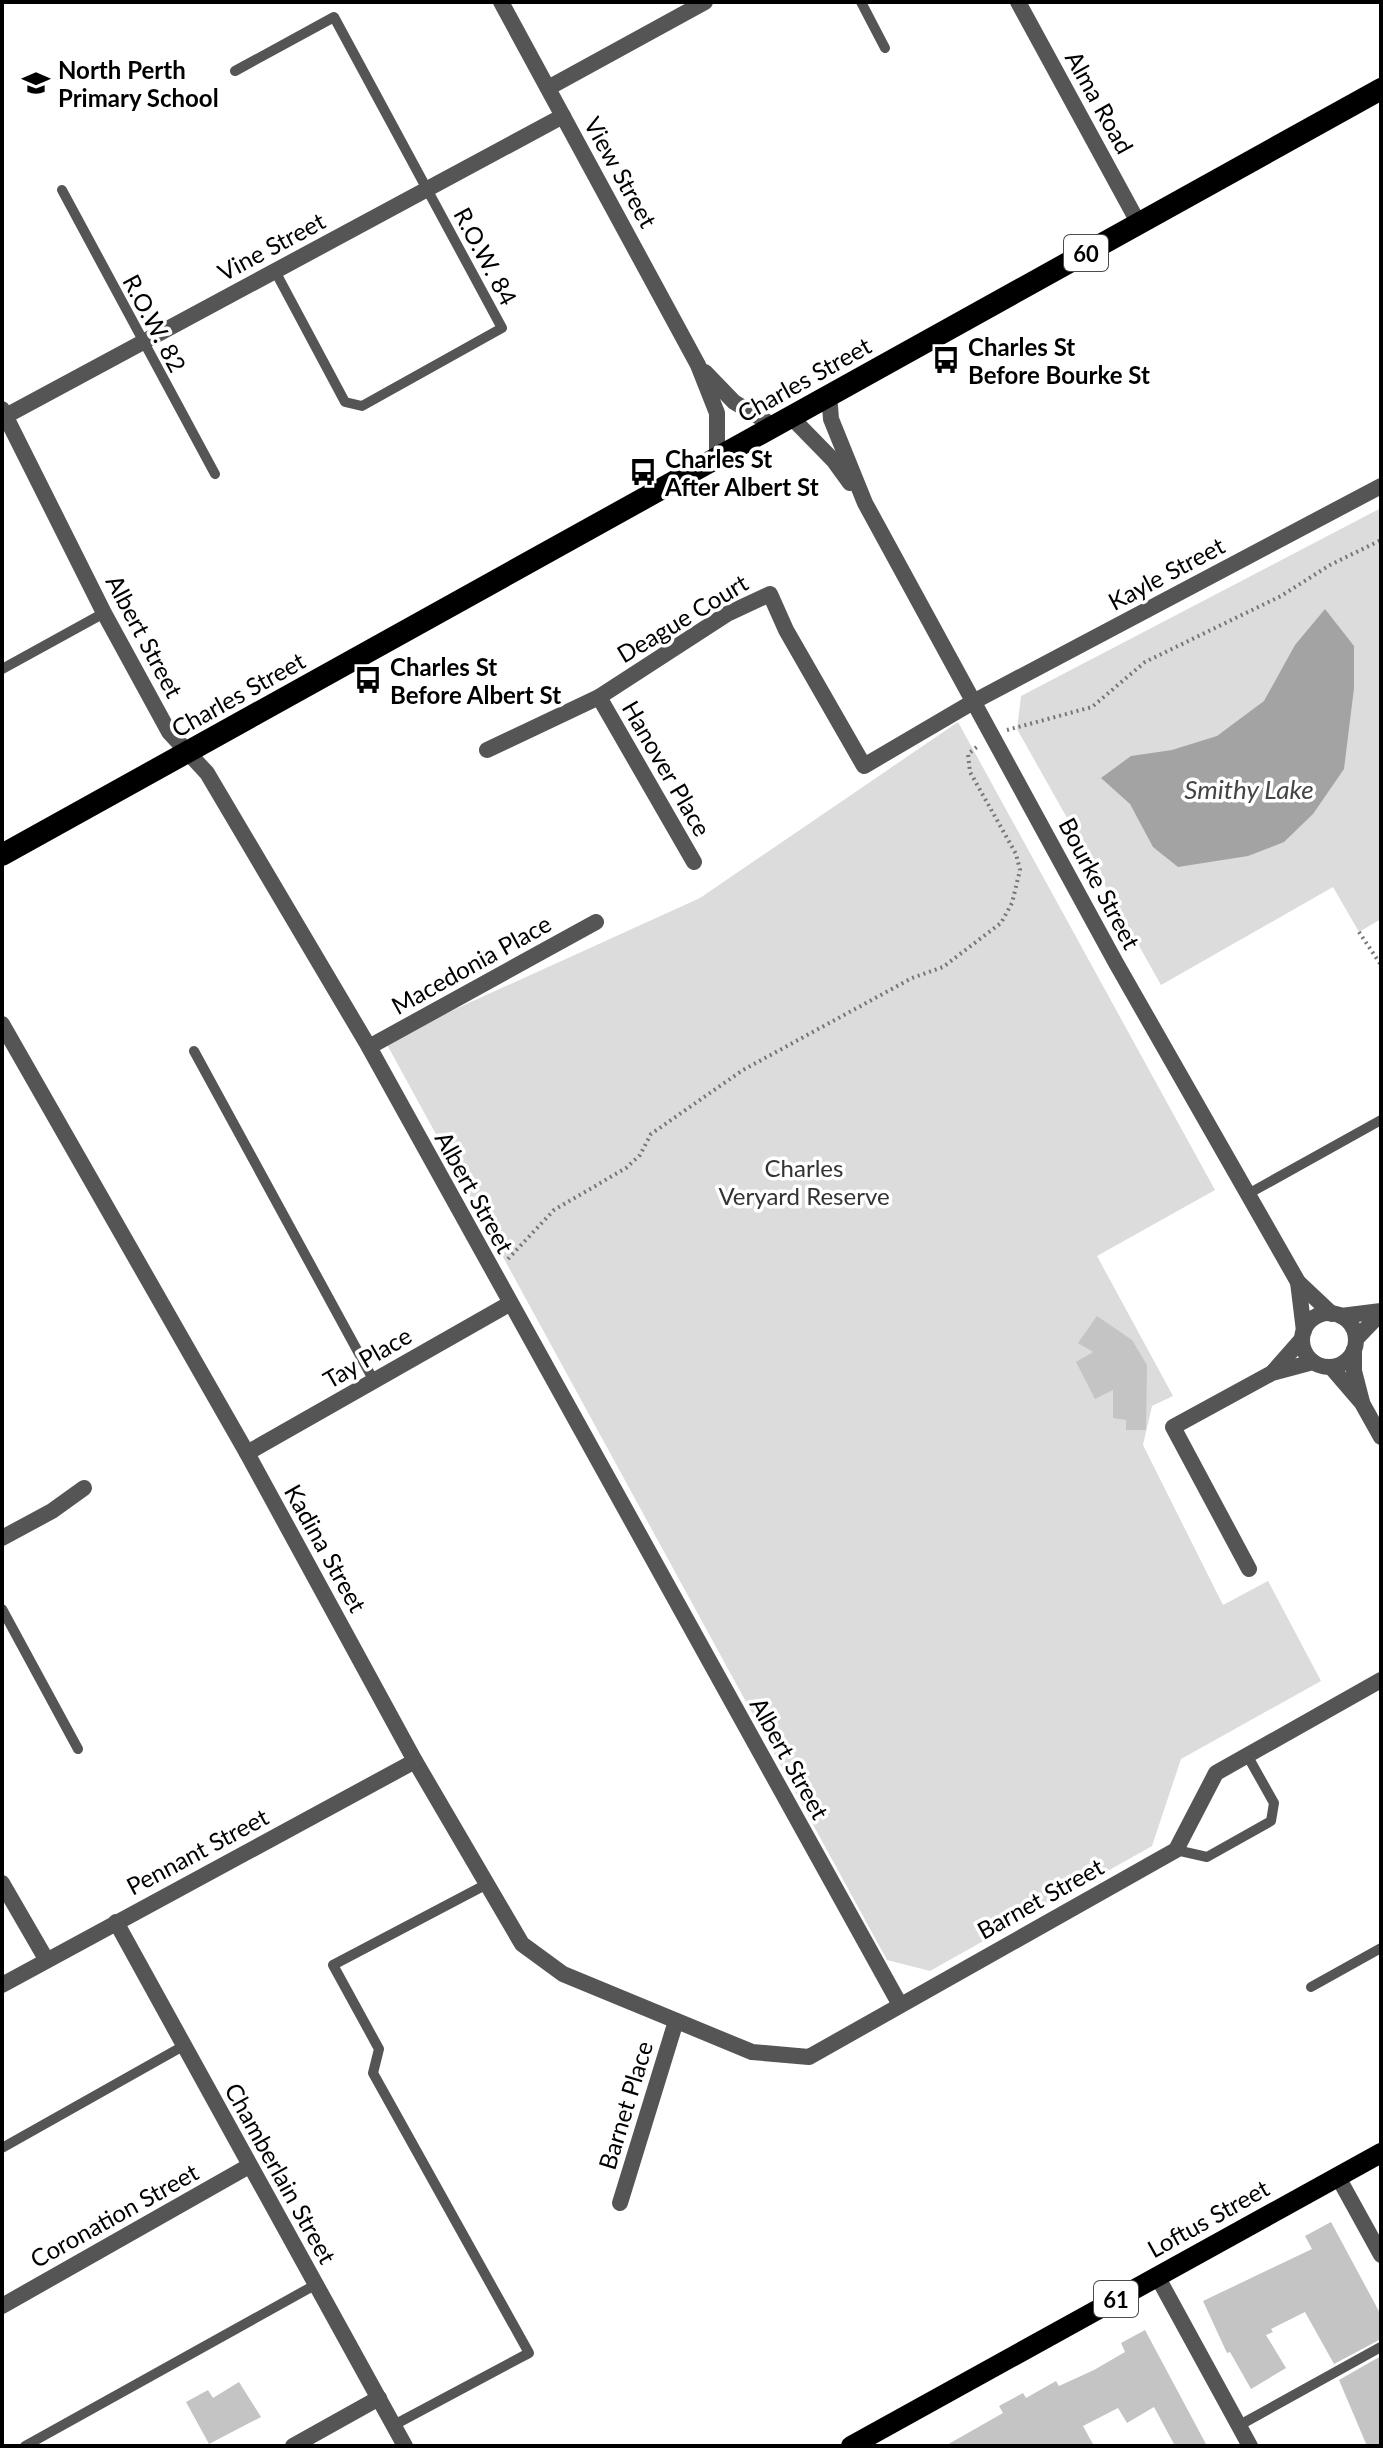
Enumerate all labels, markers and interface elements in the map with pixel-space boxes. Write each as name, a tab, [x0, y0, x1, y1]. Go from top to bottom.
street label: Alma Road	[1060, 46, 1140, 158]
place label: North Perth Primary School	[58, 55, 219, 112]
school or university icon: North Perth Primary School	[21, 68, 51, 98]
street label: View Street	[579, 112, 664, 233]
street label: R.O.W. 84	[448, 202, 524, 310]
street label: Vine Street	[212, 205, 330, 286]
road number: 60	[1064, 235, 1108, 271]
street label: R.O.W. 82	[117, 269, 193, 377]
street label: Charles Street	[732, 330, 876, 428]
place label: Charles St Before Bourke St	[968, 332, 1150, 389]
bus stop icon: Charles St Before Bourke St	[931, 345, 961, 375]
place label: Charles St After Albert St	[664, 444, 819, 501]
bus stop icon: Charles St After Albert St	[628, 457, 658, 487]
street label: Kayle Street	[1103, 530, 1229, 616]
street label: Deague Court	[611, 567, 753, 668]
street label: Albert Street	[101, 570, 190, 703]
street label: Charles Street	[166, 645, 310, 743]
place label: Charles St Before Albert St	[390, 652, 561, 709]
bus stop icon: Charles St Before Albert St	[353, 665, 383, 695]
street label: Hanover Place	[617, 695, 717, 841]
water label: Smithy Lake	[1184, 773, 1314, 805]
street label: Bourke Street	[1053, 812, 1147, 954]
street label: Macedonia Place	[386, 908, 556, 1020]
street label: Albert Street	[430, 1126, 521, 1258]
park label: Charles Veryard Reserve	[718, 1153, 890, 1210]
street label: Tay Place	[318, 1320, 416, 1394]
street label: Kadina Street	[279, 1479, 373, 1617]
street label: Albert Street	[745, 1692, 836, 1824]
street label: Pennant Street	[121, 1801, 273, 1900]
street label: Barnet Street	[972, 1851, 1109, 1945]
street label: Barnet Place	[592, 2037, 658, 2173]
street label: Chamberlain Street	[219, 2078, 343, 2269]
street label: Coronation Street	[25, 2157, 203, 2273]
street label: Loftus Street	[1142, 2173, 1274, 2263]
road number: 61	[1094, 2281, 1138, 2317]

